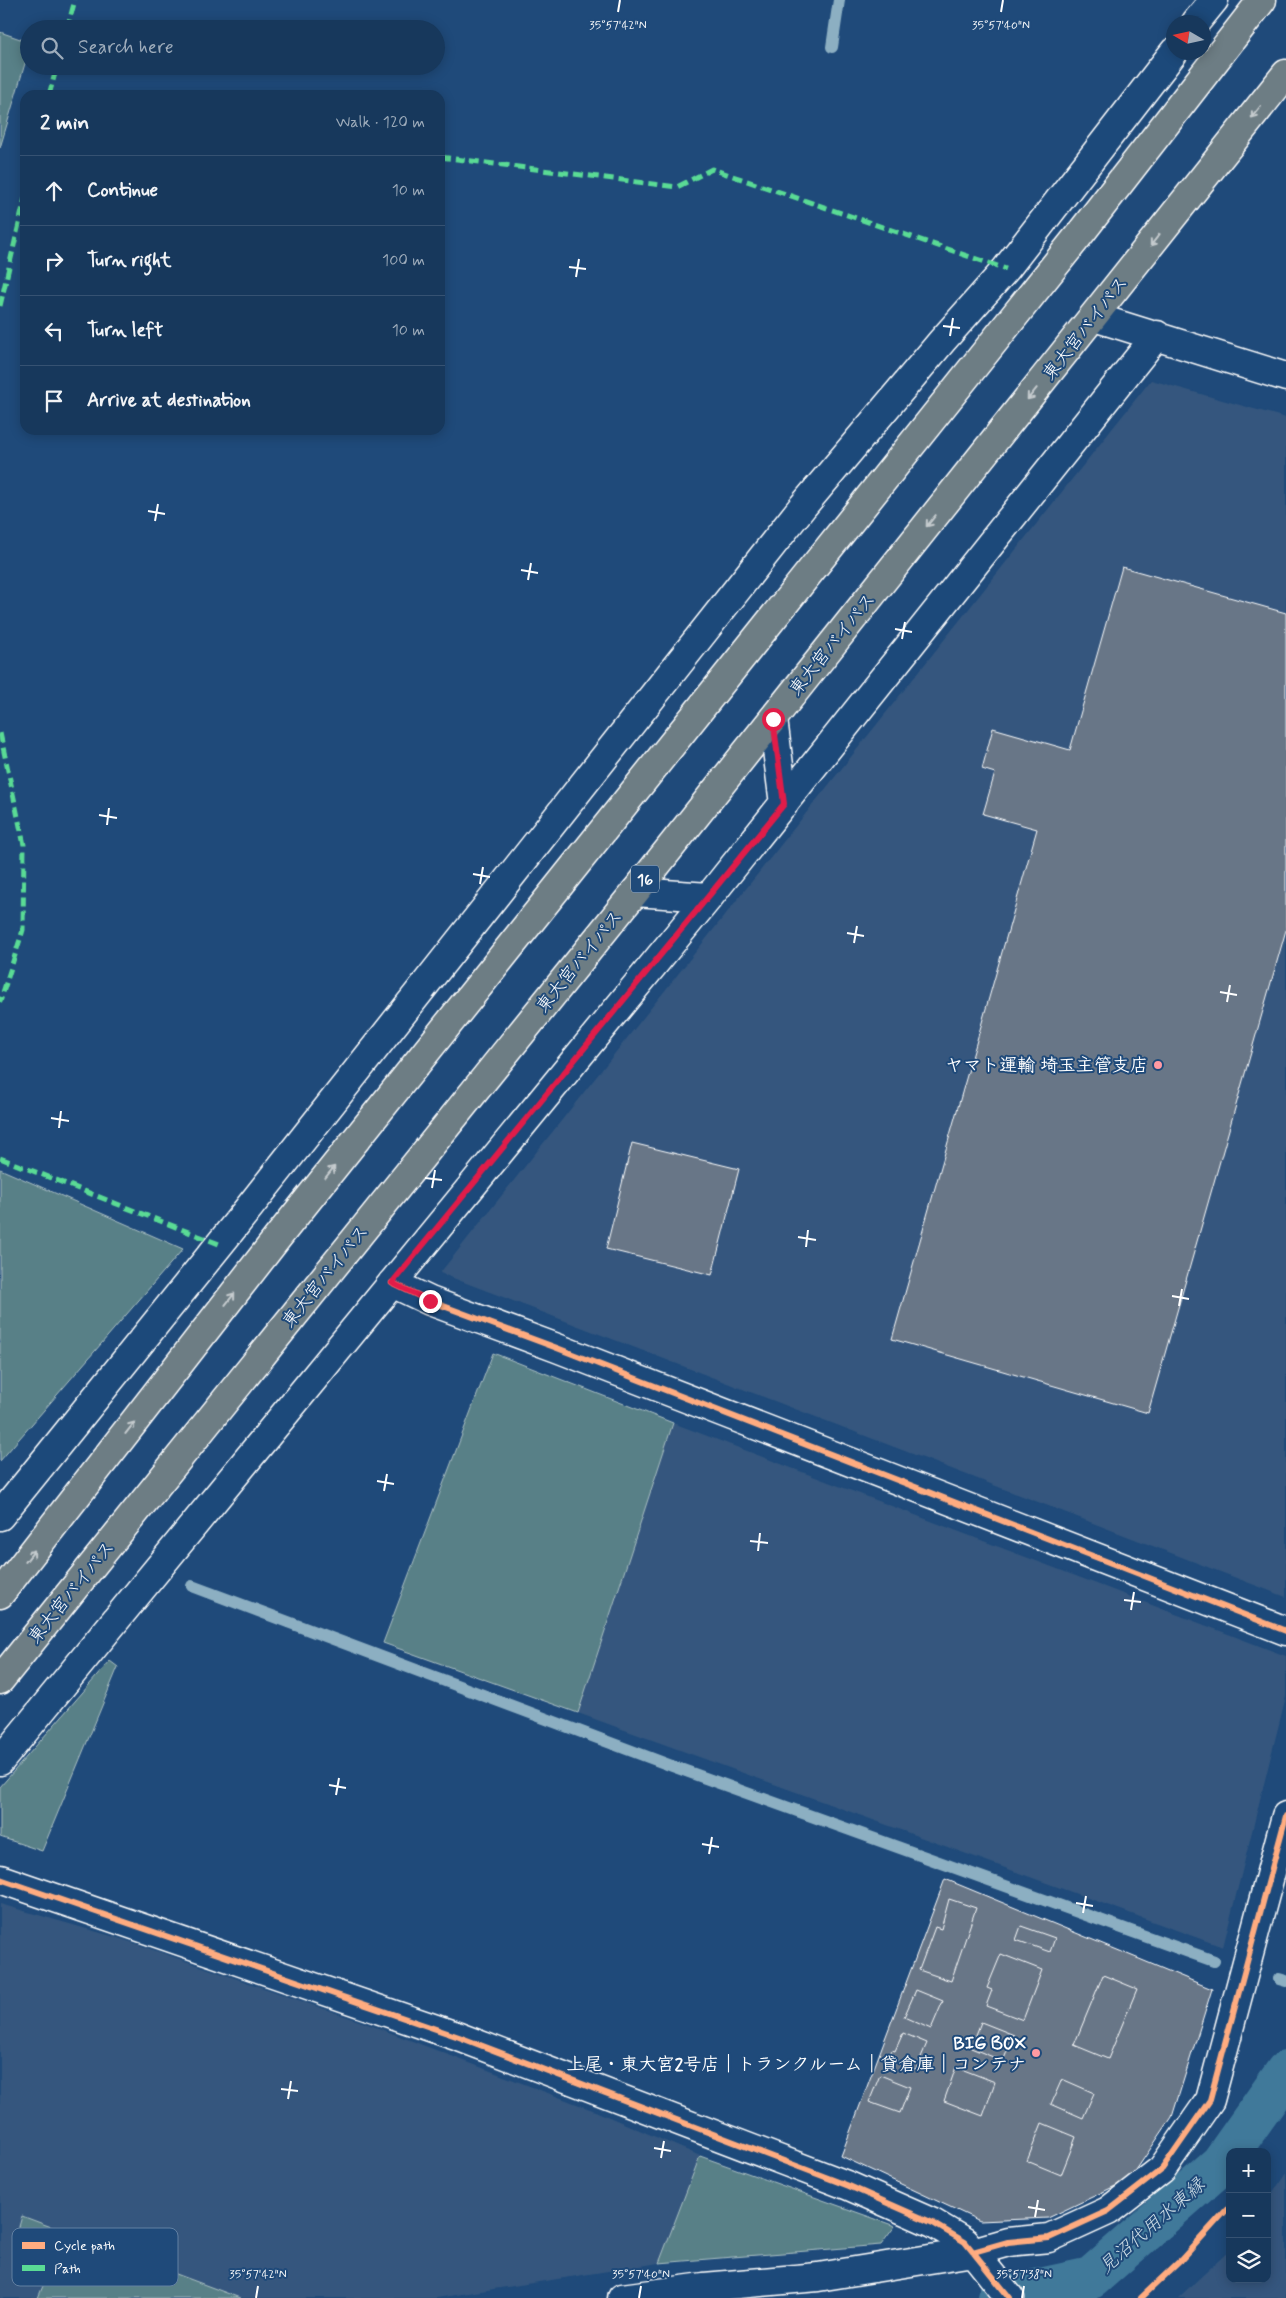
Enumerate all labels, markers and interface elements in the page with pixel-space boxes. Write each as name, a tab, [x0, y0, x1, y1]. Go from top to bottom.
north arrow	[1166, 15, 1211, 60]
text: 35°57'42"N	[589, 18, 647, 34]
text: 35°57'40"N	[972, 18, 1030, 34]
search box	[20, 20, 445, 75]
icon: search	[38, 34, 66, 62]
text: Search here	[78, 35, 174, 60]
one-way arrow	[1250, 106, 1261, 119]
text: 2 min	[40, 109, 89, 137]
text: Walk · 120 m	[336, 112, 425, 133]
icon: ahead	[40, 177, 68, 205]
text: Continue	[87, 178, 158, 203]
text: 10 m	[392, 180, 425, 201]
one-way arrow	[1149, 233, 1160, 246]
icon: right	[40, 247, 68, 275]
text: Turn right	[87, 248, 171, 273]
text: 100 m	[382, 250, 425, 271]
street label: 東大宮バイパス	[1038, 272, 1134, 386]
icon: left	[40, 317, 68, 345]
text: Turn left	[87, 318, 163, 343]
text: 10 m	[392, 320, 425, 341]
icon: arrive	[40, 387, 68, 415]
text: Arrive at destination	[87, 388, 251, 413]
one-way arrow	[1027, 388, 1038, 401]
one-way arrow	[925, 515, 936, 528]
street label: 東大宮バイパス	[784, 588, 882, 701]
route start	[762, 708, 785, 731]
road number: 16	[631, 866, 659, 892]
street label: 東大宮バイパス	[531, 905, 629, 1018]
place label: ヤマト運輸 埼玉主管支店	[945, 1054, 1148, 1078]
marker: ヤマト運輸 埼玉主管支店	[1152, 1059, 1164, 1071]
one-way arrow	[325, 1166, 336, 1179]
street label: 東大宮バイパス	[277, 1220, 375, 1333]
route end	[419, 1290, 442, 1313]
one-way arrow	[224, 1293, 235, 1306]
one-way arrow	[124, 1422, 135, 1435]
street label: 東大宮バイパス	[23, 1536, 121, 1649]
one-way arrow	[25, 1549, 35, 1563]
place label: BIG BOX 上尾・東大宮2号店｜トランクルーム｜貸倉庫｜コンテナ	[566, 2032, 1027, 2077]
marker: BIG BOX 上尾・東大宮2号店｜トランクルーム｜貸倉庫｜コンテナ	[1030, 2047, 1042, 2059]
map controls	[1226, 2148, 1271, 2283]
button: +	[1226, 2148, 1271, 2193]
water label: 見沼代用水東縁	[1094, 2172, 1212, 2279]
button: −	[1226, 2193, 1271, 2238]
legend	[12, 2228, 178, 2286]
text: Cycle path	[54, 2237, 115, 2255]
button: layers	[1226, 2238, 1271, 2283]
text: Path	[54, 2260, 81, 2278]
text: 35°57'42"N	[229, 2267, 287, 2283]
text: 35°57'40"N	[612, 2267, 670, 2283]
text: 35°57'38"N	[996, 2267, 1052, 2283]

